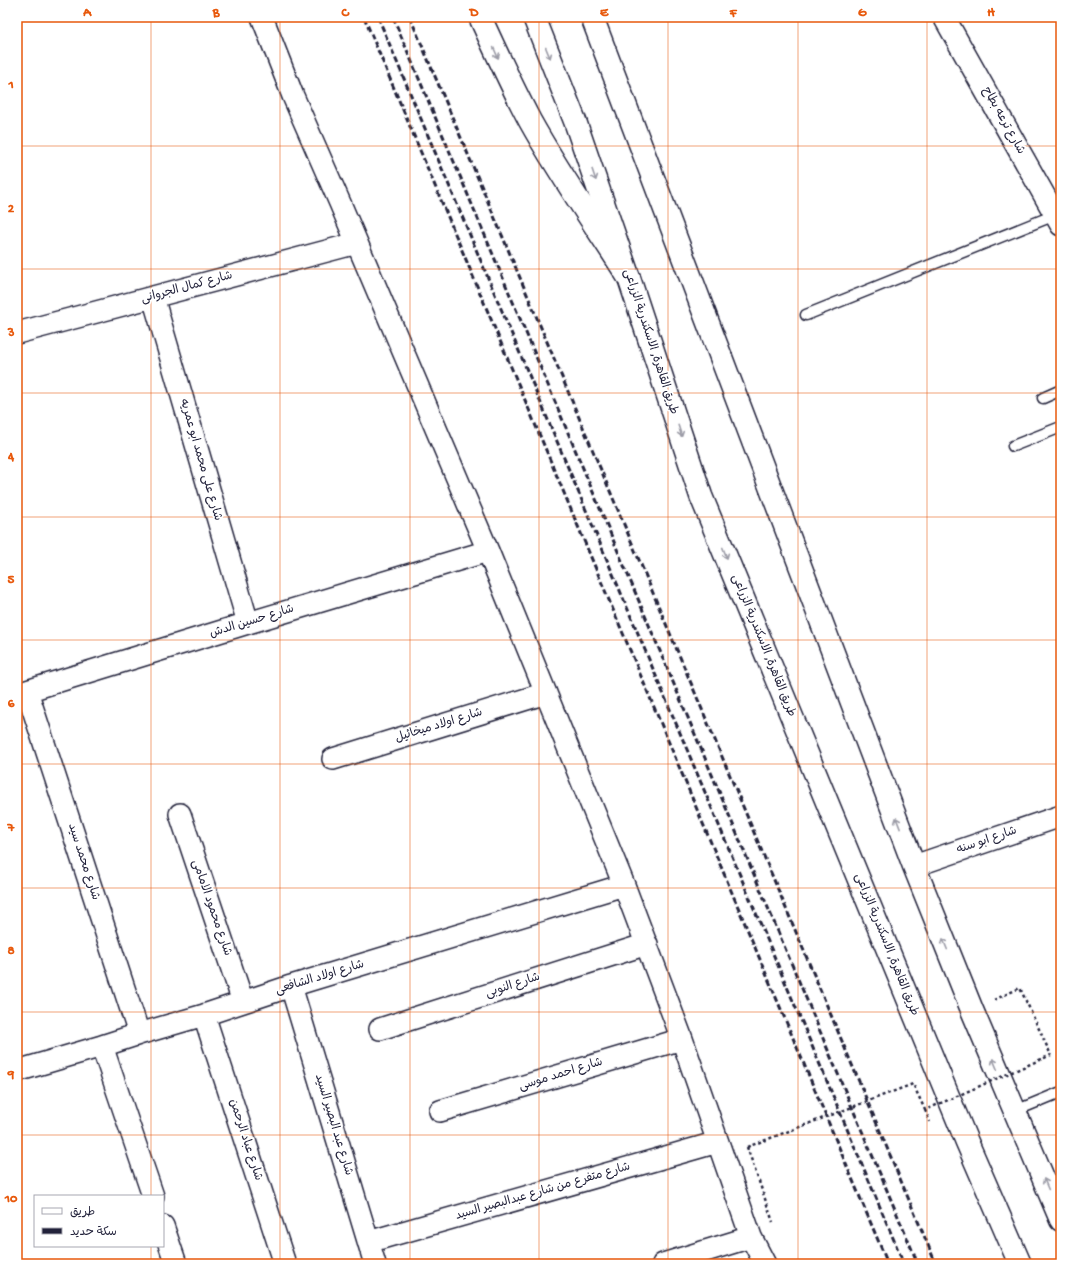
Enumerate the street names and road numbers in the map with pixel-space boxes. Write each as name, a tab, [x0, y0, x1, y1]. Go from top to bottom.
street label: شارع ترعه بطاح	[979, 85, 1027, 157]
street label: طريق القاهرة, الاسكندرية الزراعى	[620, 267, 680, 417]
street label: شارع كمال الجروانى	[140, 269, 234, 307]
street label: شارع على محمد ابو عمريه	[176, 397, 224, 523]
street label: طريق القاهرة, الاسكندرية الزراعى	[728, 573, 798, 719]
street label: شارع حسين الدش	[208, 602, 296, 642]
street label: شارع اولاد ميخائيل	[393, 705, 484, 746]
street label: شارع محمد سيد	[64, 822, 102, 902]
street label: شارع ابو سنه	[955, 824, 1019, 858]
street label: شارع محمود الامامى	[188, 858, 234, 958]
street label: طريق القاهرة, الاسكندرية الزراعى	[851, 872, 921, 1018]
street label: شارع اولاد الشافعى	[274, 958, 366, 998]
street label: شارع النوبى	[484, 971, 542, 1001]
street label: شارع احمد موسى	[517, 1056, 605, 1094]
street label: شارع عبد البصير السيد	[311, 1073, 355, 1177]
street label: شارع عباد الرحمن	[225, 1097, 265, 1183]
street label: شارع متفرع من شارع عبدالبصير السيد	[454, 1160, 632, 1224]

